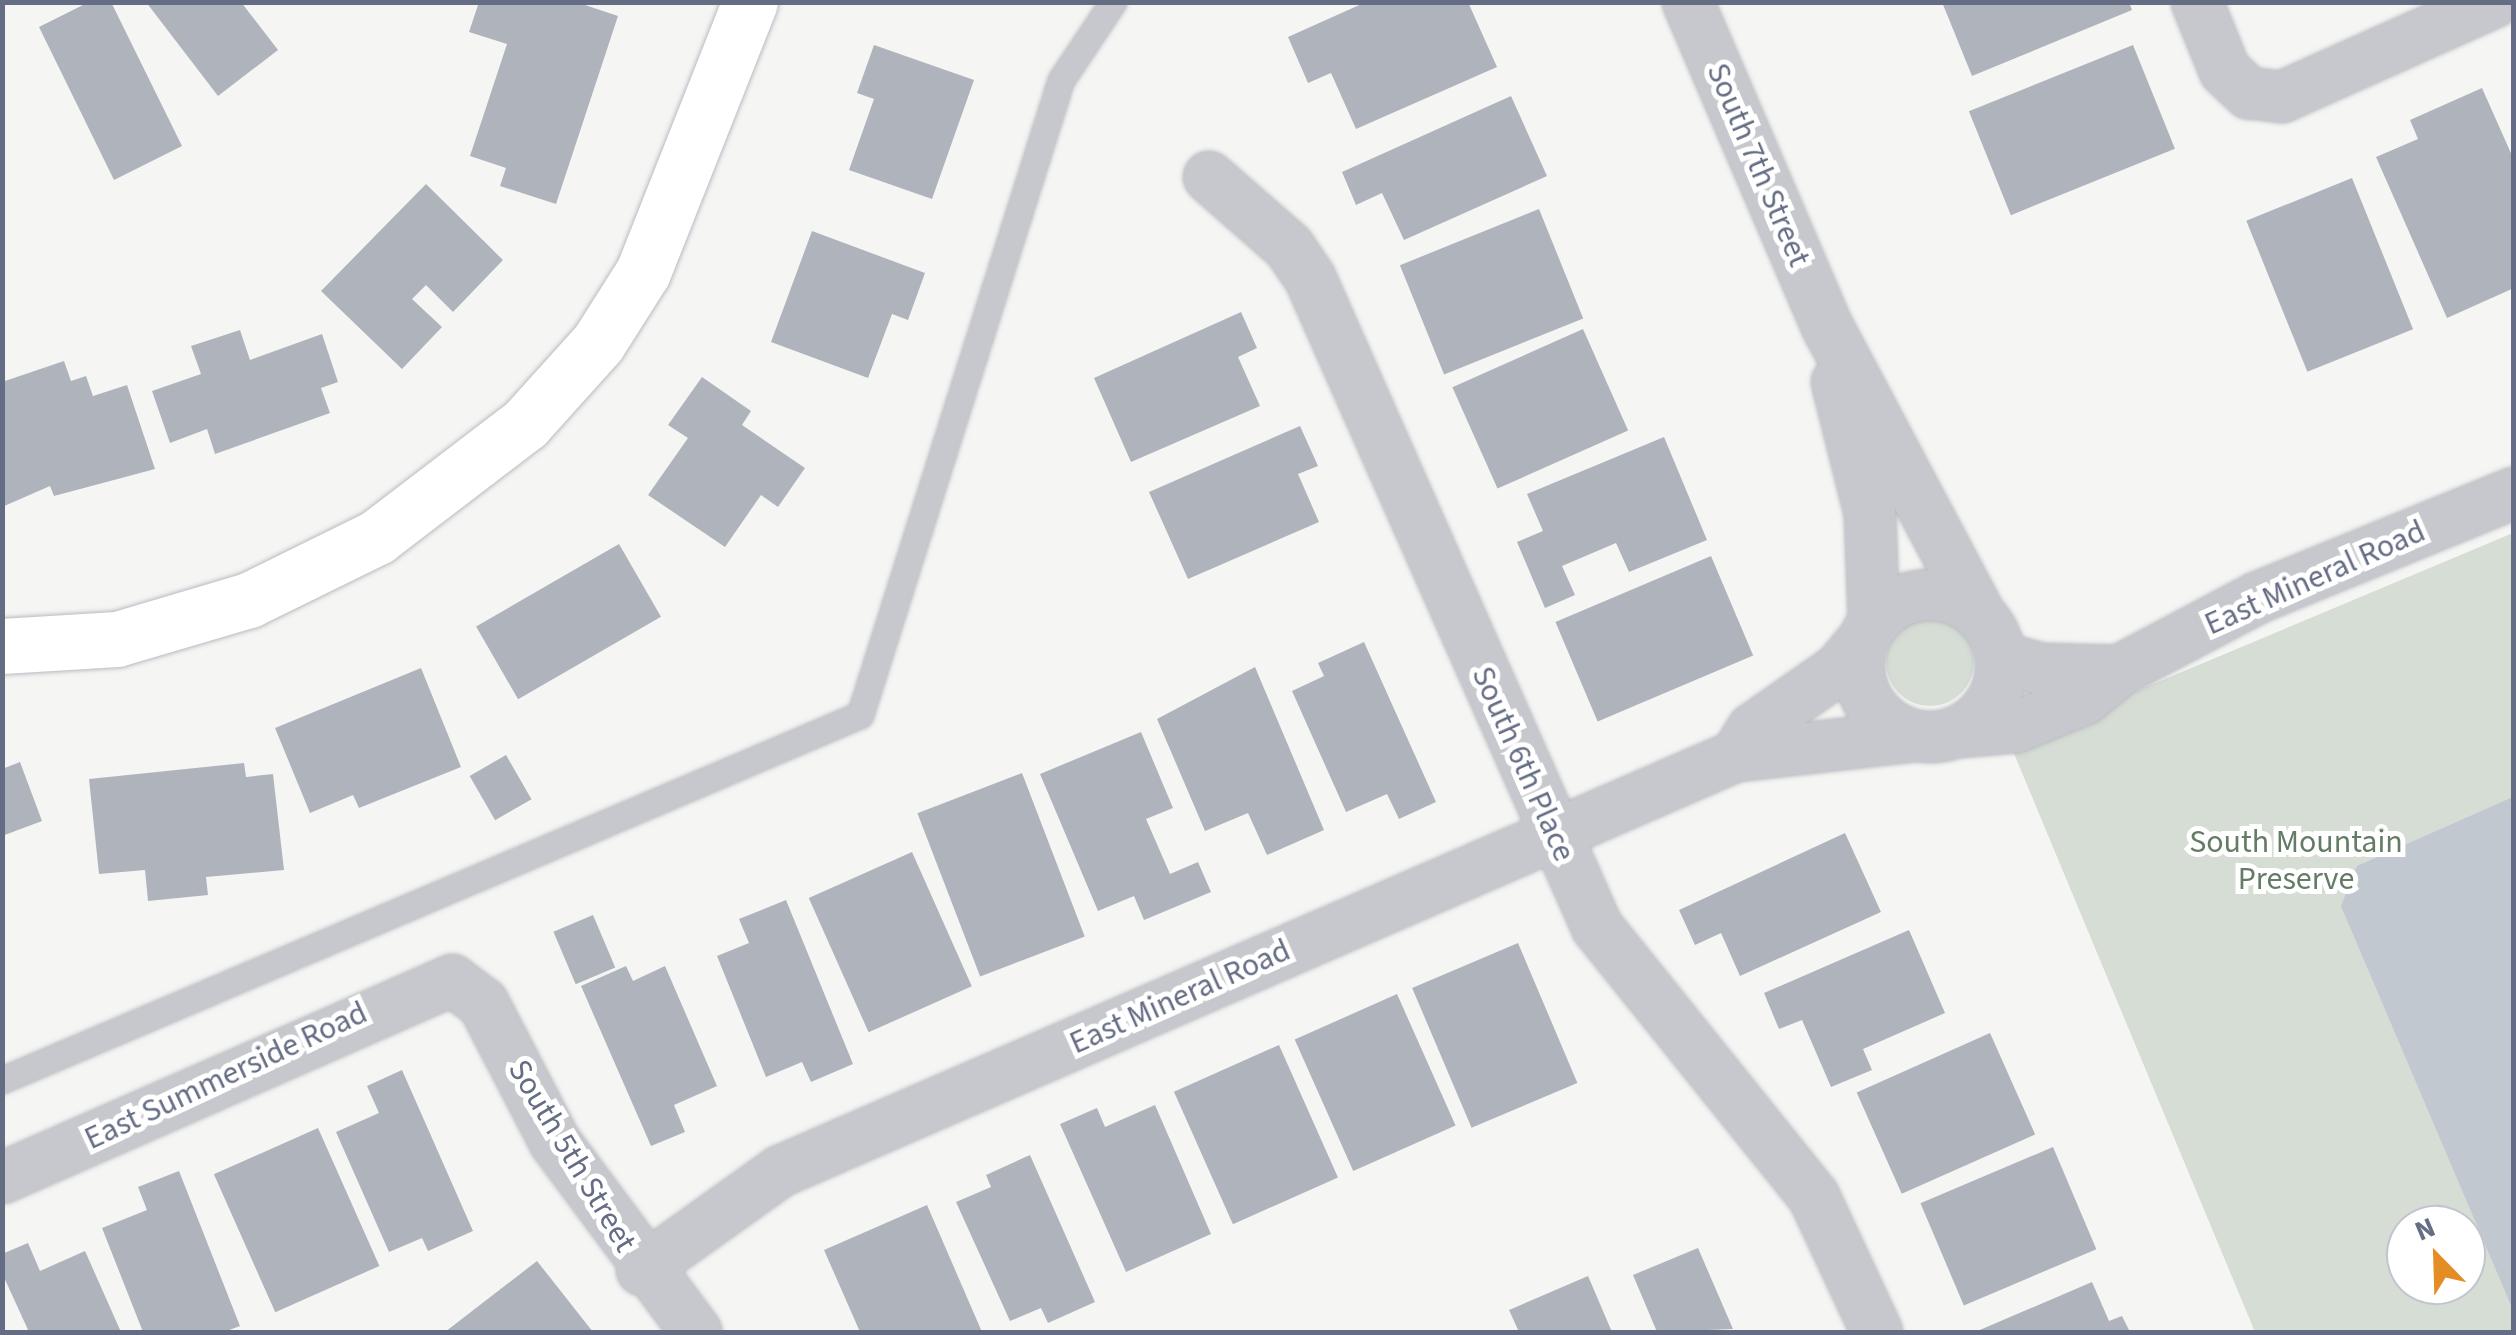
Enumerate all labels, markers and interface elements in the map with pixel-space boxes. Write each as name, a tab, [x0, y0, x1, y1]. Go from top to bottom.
street label: South 7th Street	[1698, 58, 1818, 272]
street label: East Mineral Road	[2199, 512, 2431, 644]
street label: South 6th Place	[1463, 661, 1583, 867]
park label: South Mountain Preserve	[2189, 824, 2403, 899]
street label: East Mineral Road	[1064, 931, 1296, 1063]
street label: East Summerside Road	[79, 994, 373, 1158]
street label: South 5th Street	[500, 1053, 644, 1259]
north arrow	[2386, 1205, 2486, 1305]
text: N	[2409, 1207, 2441, 1251]

